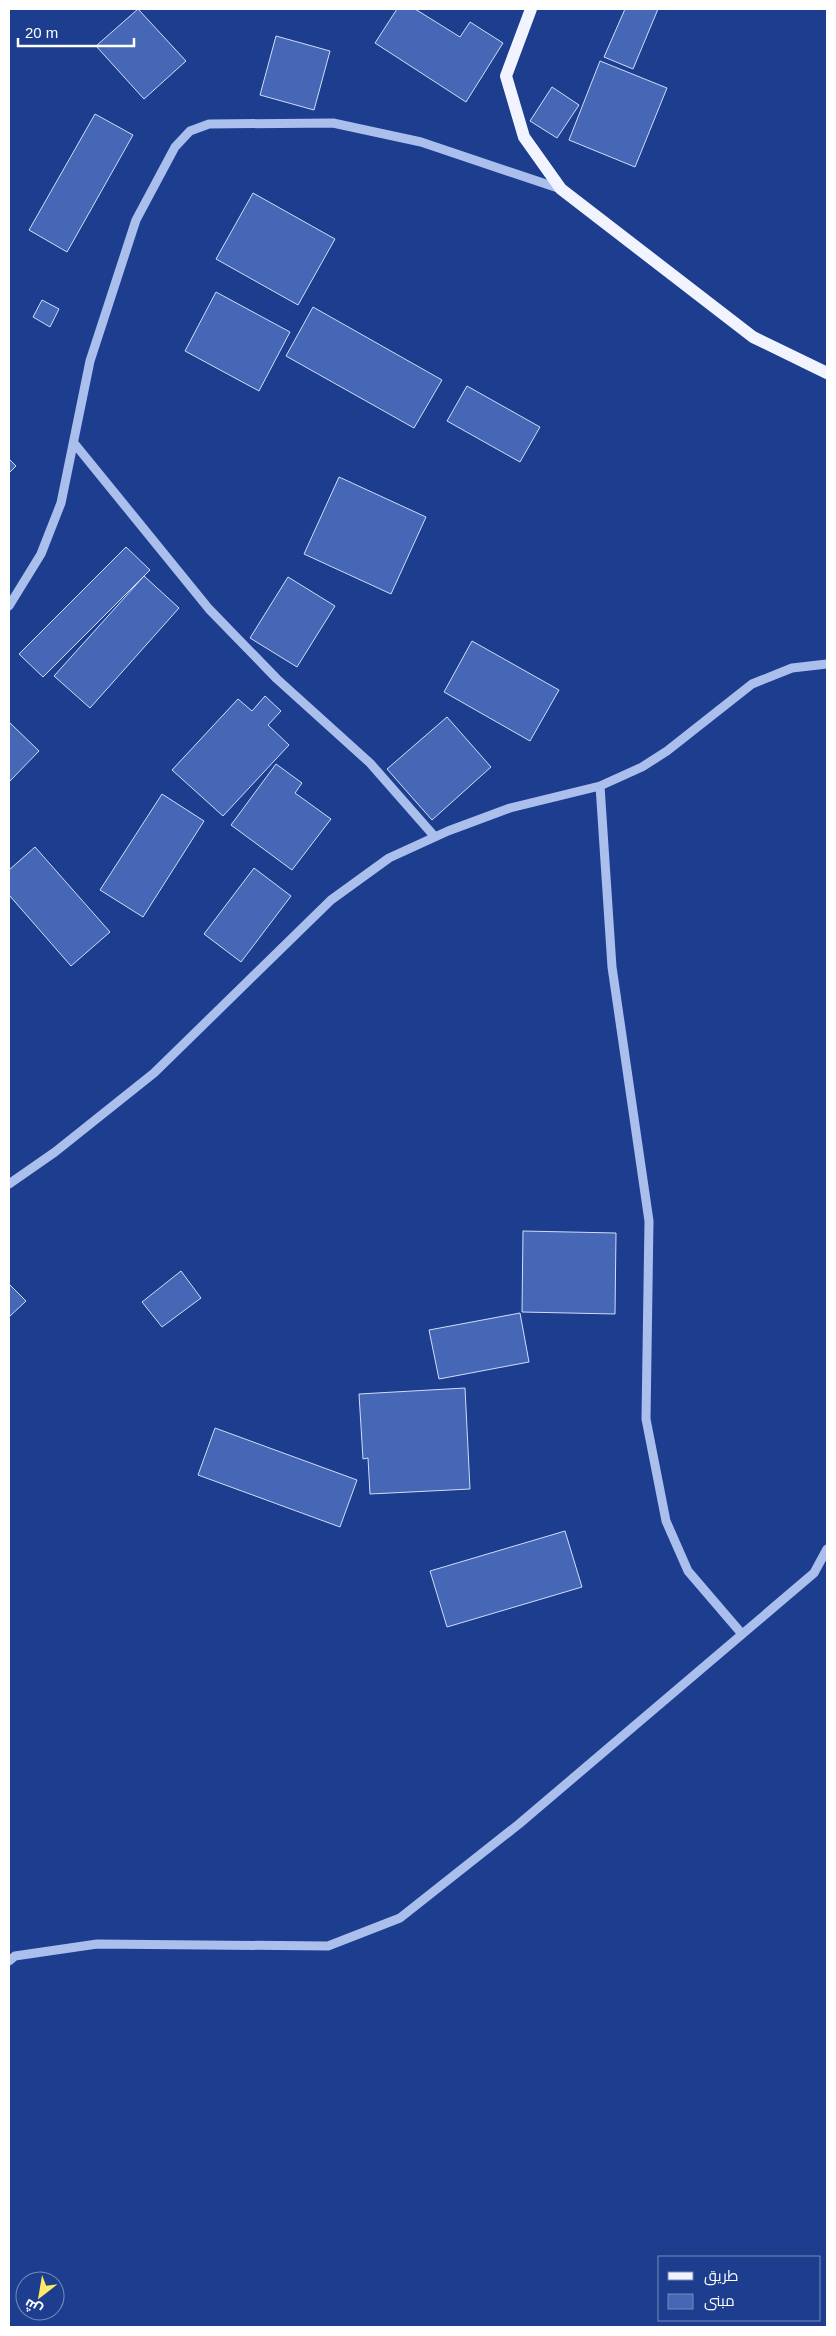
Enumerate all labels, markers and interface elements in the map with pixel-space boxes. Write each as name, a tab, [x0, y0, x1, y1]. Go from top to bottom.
scale bar	[18, 15, 134, 47]
text: 20 m	[25, 24, 58, 41]
legend	[658, 2256, 821, 2321]
text: طريق	[704, 2267, 738, 2286]
north arrow	[15, 2271, 65, 2321]
text: مبنى	[704, 2292, 735, 2311]
text: ش	[21, 2295, 46, 2319]

